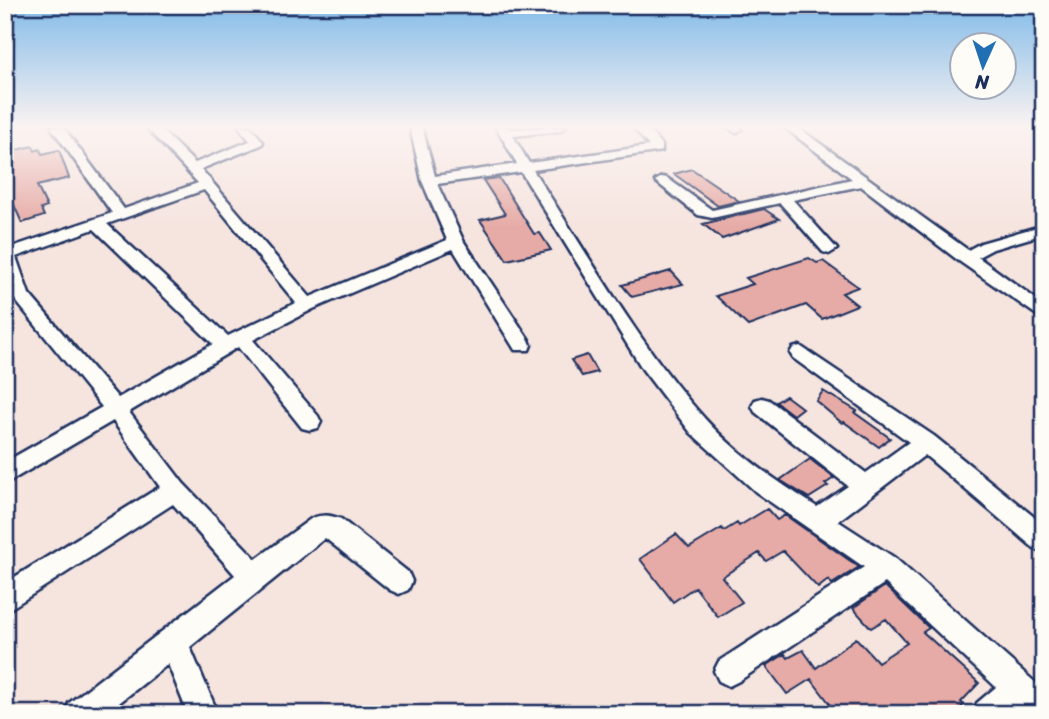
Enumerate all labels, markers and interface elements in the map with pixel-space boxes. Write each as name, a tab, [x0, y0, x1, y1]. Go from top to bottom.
north arrow	[948, 32, 1018, 102]
text: N	[974, 66, 991, 99]

